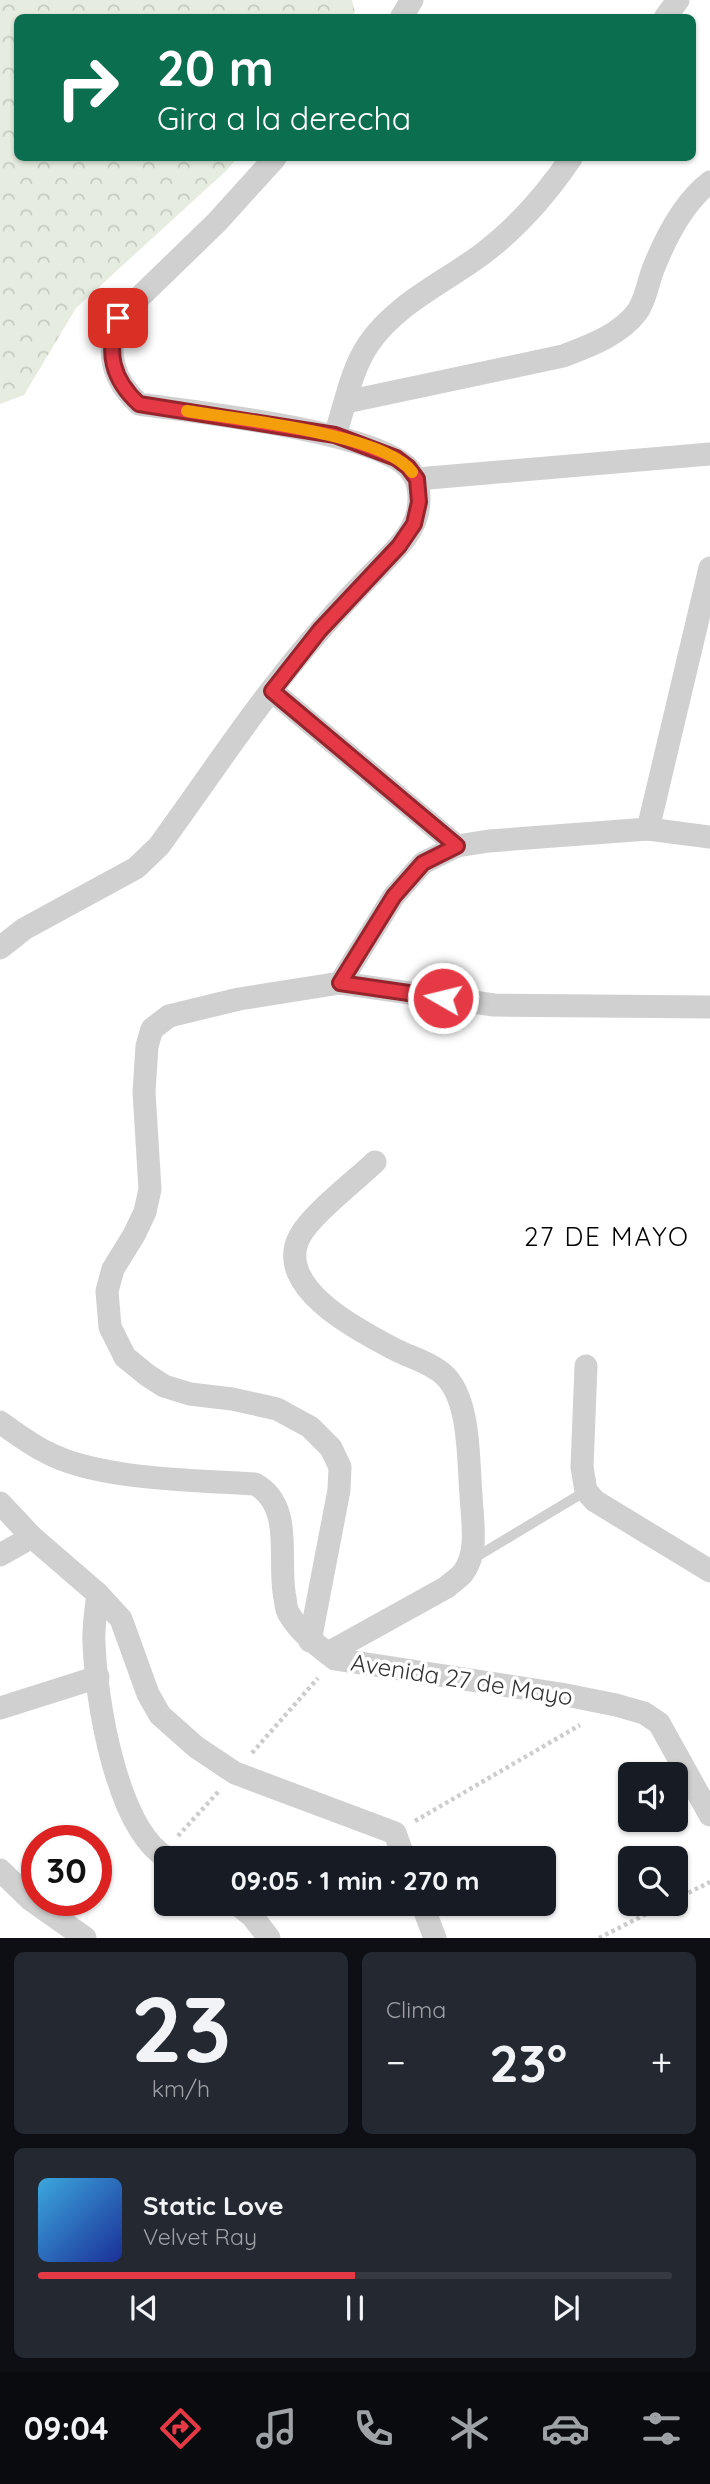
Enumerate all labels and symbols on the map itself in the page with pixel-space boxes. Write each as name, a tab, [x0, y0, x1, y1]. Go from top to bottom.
pin	[88, 288, 148, 348]
position arrow	[406, 961, 480, 1035]
district label: 27 DE MAYO	[524, 1220, 690, 1253]
street label: Avenida 27 de Mayo	[349, 1647, 575, 1711]
speed limit sign: 30	[21, 1825, 112, 1916]

